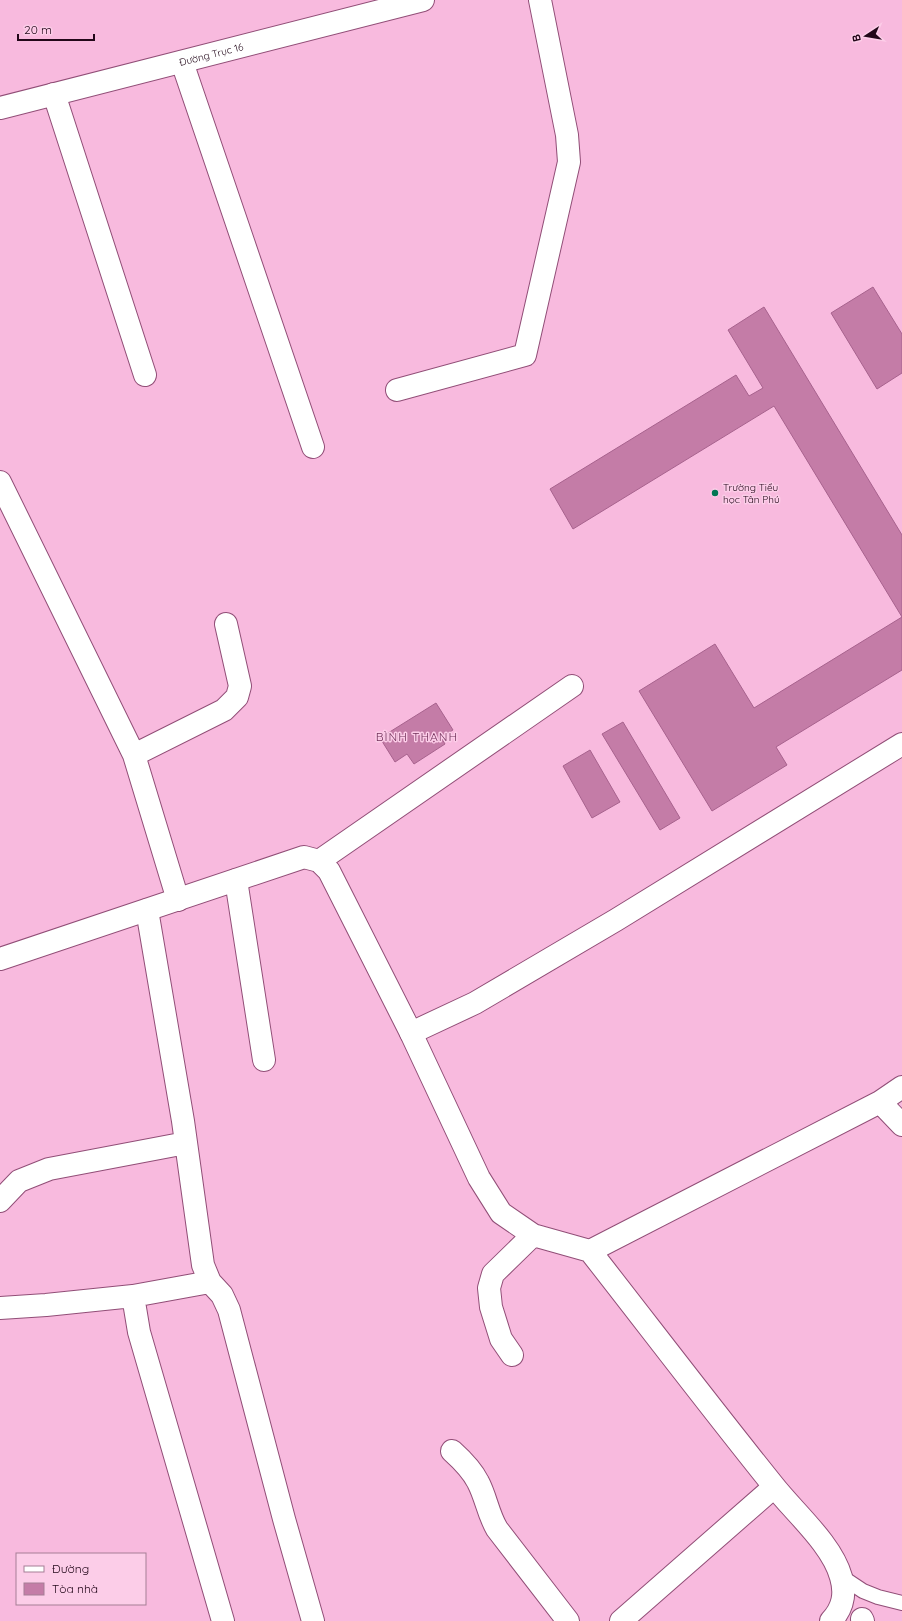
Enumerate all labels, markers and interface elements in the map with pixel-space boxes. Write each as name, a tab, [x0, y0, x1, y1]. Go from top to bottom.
scale bar	[18, 16, 94, 42]
north arrow	[846, 16, 886, 56]
text: 20 m	[24, 22, 52, 37]
text: B	[849, 33, 864, 43]
street label: Đường Trục 16	[178, 39, 245, 69]
place label: Trường Tiểu học Tân Phú	[723, 481, 780, 506]
marker: Trường Tiểu học Tân Phú	[710, 488, 720, 498]
district label: BÌNH THẠNH	[376, 729, 458, 744]
legend	[16, 1553, 146, 1605]
text: Đường	[52, 1561, 89, 1576]
text: Tòa nhà	[52, 1581, 98, 1596]

